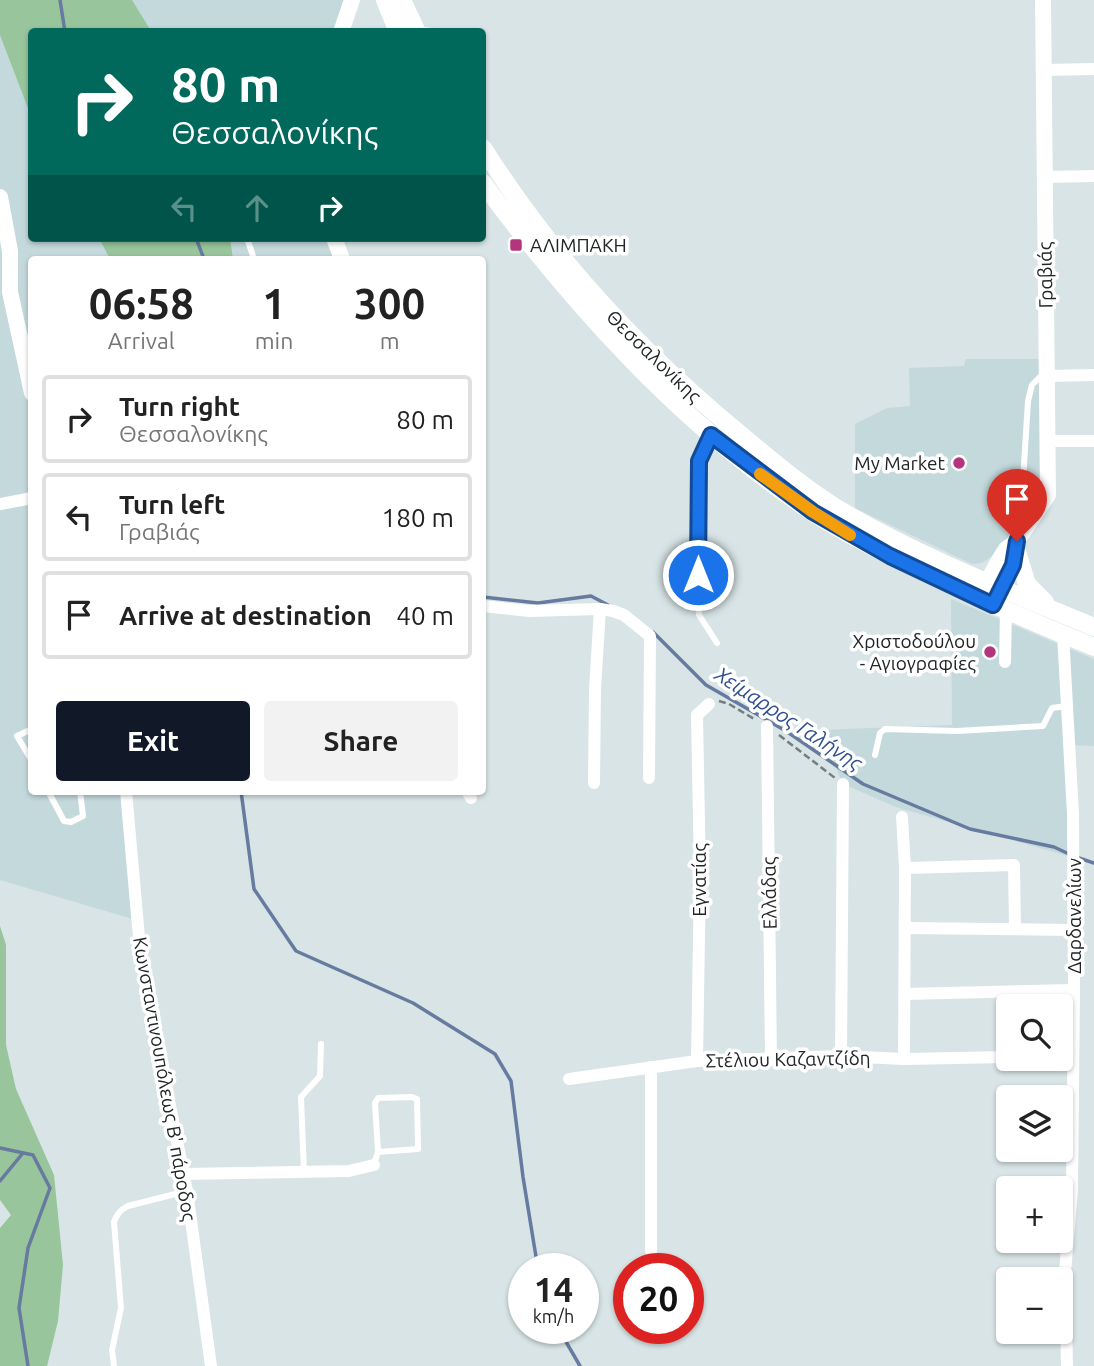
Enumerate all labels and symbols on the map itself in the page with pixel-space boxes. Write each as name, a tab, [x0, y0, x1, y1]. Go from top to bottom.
place label: ΑΛΙΜΠΑΚΗ	[530, 234, 627, 256]
marker: ΑΛΙΜΠΑΚΗ	[508, 237, 524, 253]
street label: Γραβιάς	[1033, 241, 1057, 308]
street label: Θεσσαλονίκης	[602, 305, 706, 407]
place label: My Market	[854, 452, 946, 474]
marker: My Market	[951, 455, 967, 471]
pin	[987, 469, 1047, 541]
position arrow	[661, 538, 735, 612]
place label: Χριστοδούλου - Αγιογραφίες	[852, 630, 976, 674]
marker: Χριστοδούλου - Αγιογραφίες	[982, 644, 998, 660]
water label: Χείμαρρος Γαλήνης	[710, 661, 868, 775]
street label: Εγνατίας	[688, 843, 710, 917]
street label: Ελλάδας	[757, 856, 781, 929]
street label: Δαρδανελίων	[1063, 858, 1085, 974]
street label: Κωνσταντινουπόλεως Β' πάροδος	[129, 935, 201, 1223]
street label: Στέλιου Καζαντζίδη	[705, 1047, 871, 1071]
speed limit sign: 20	[613, 1253, 704, 1344]

